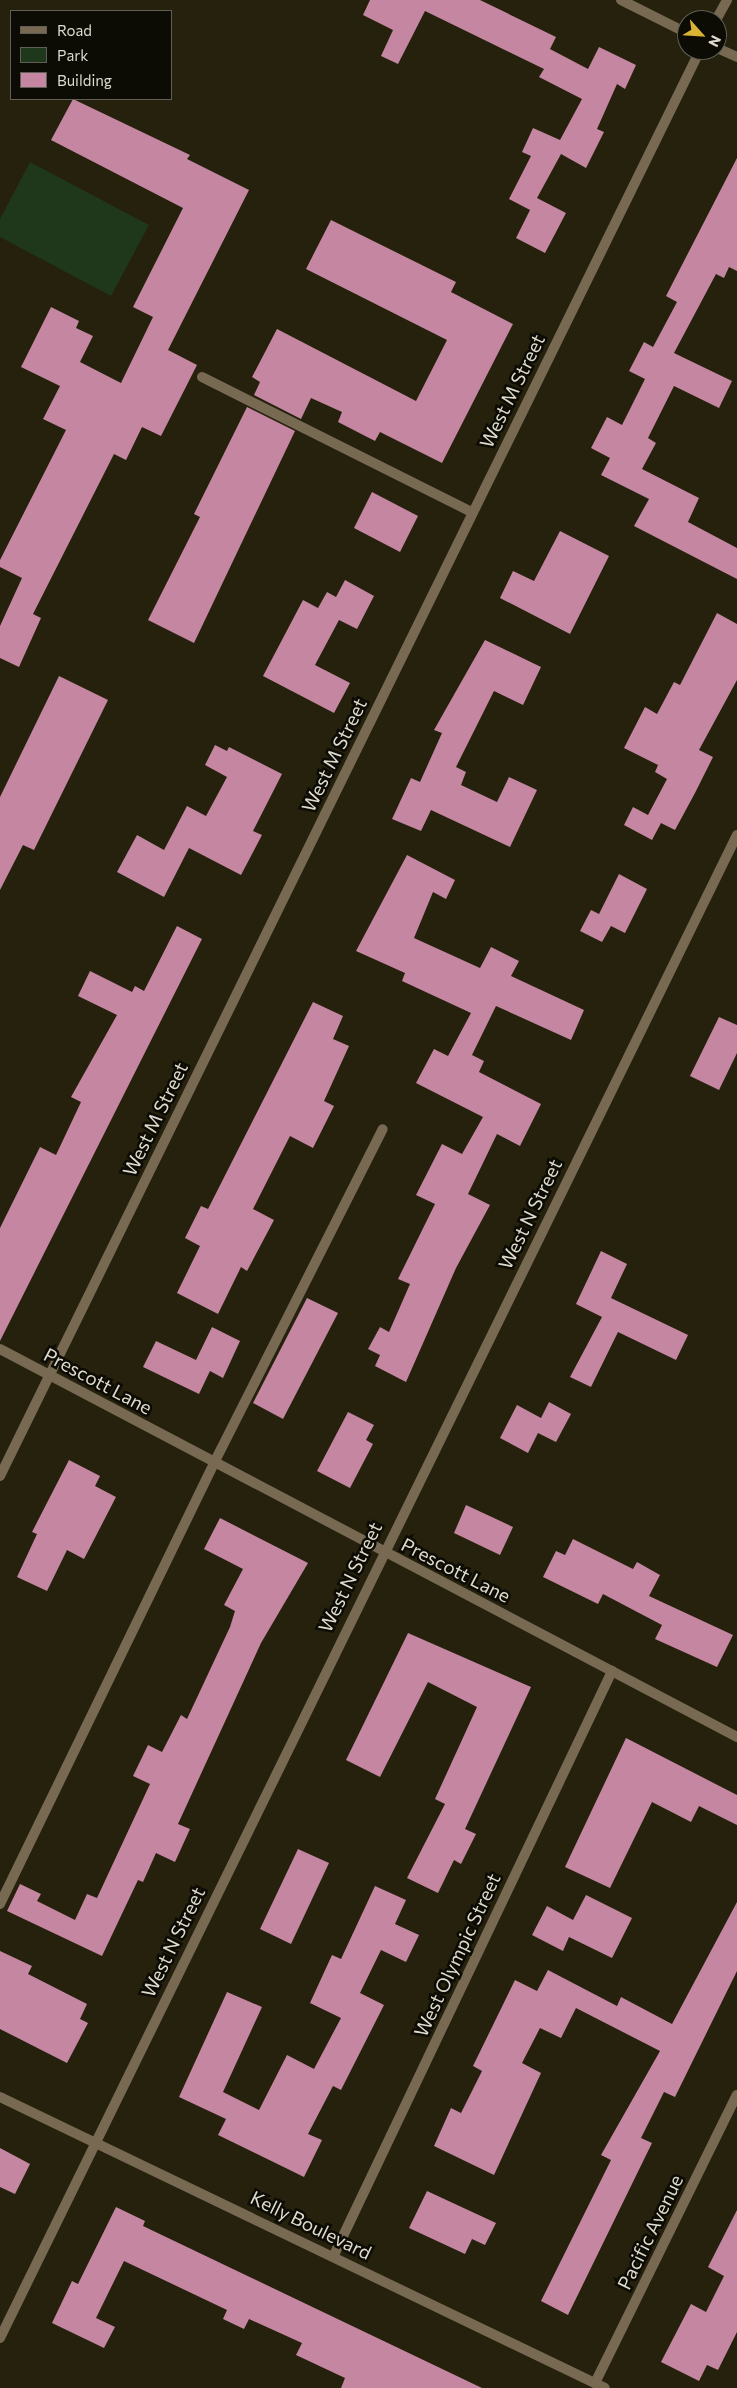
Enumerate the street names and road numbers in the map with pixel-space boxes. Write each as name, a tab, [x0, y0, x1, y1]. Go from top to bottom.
street label: West M Street	[475, 330, 549, 452]
street label: West M Street	[297, 694, 371, 816]
street label: West M Street	[118, 1058, 192, 1180]
street label: West N Street	[494, 1155, 566, 1273]
street label: Prescott Lane	[40, 1343, 156, 1419]
street label: West N Street	[314, 1518, 386, 1636]
street label: Prescott Lane	[398, 1533, 514, 1607]
street label: West Olympic Street	[409, 1870, 505, 2040]
street label: West N Street	[137, 1883, 209, 2001]
street label: Pacific Avenue	[612, 2171, 688, 2293]
street label: Kelly Boulevard	[247, 2186, 375, 2264]

